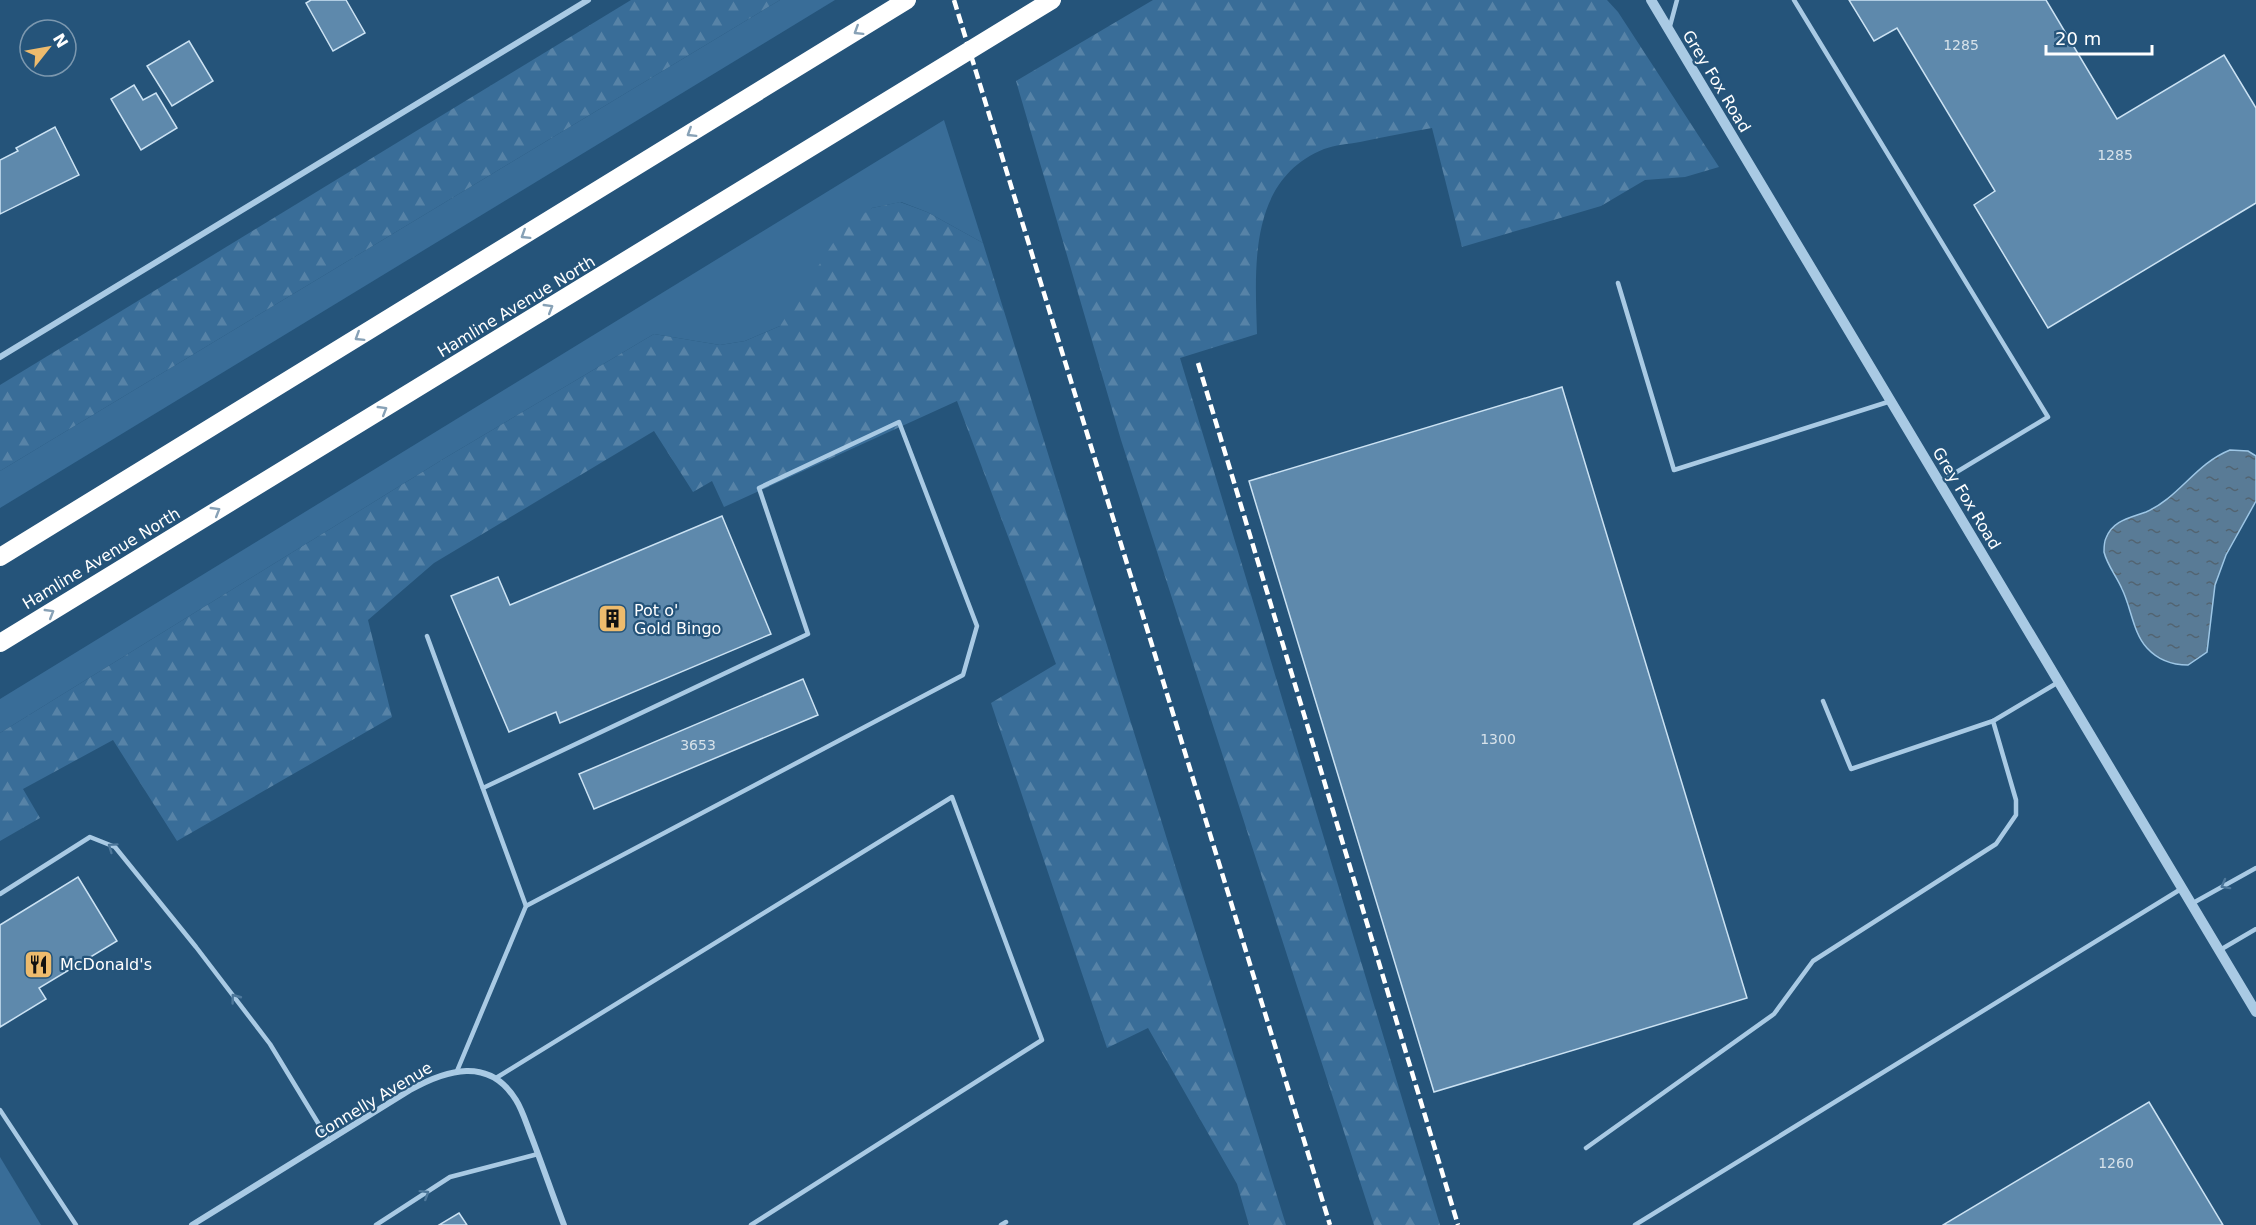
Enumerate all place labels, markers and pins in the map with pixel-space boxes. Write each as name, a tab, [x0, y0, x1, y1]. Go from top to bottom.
place label: Pot o' Gold Bingo	[634, 601, 721, 638]
building icon: Pot o' Gold Bingo	[597, 603, 629, 635]
restaurant icon: McDonald's	[23, 948, 55, 980]
place label: McDonald's	[60, 955, 152, 974]

